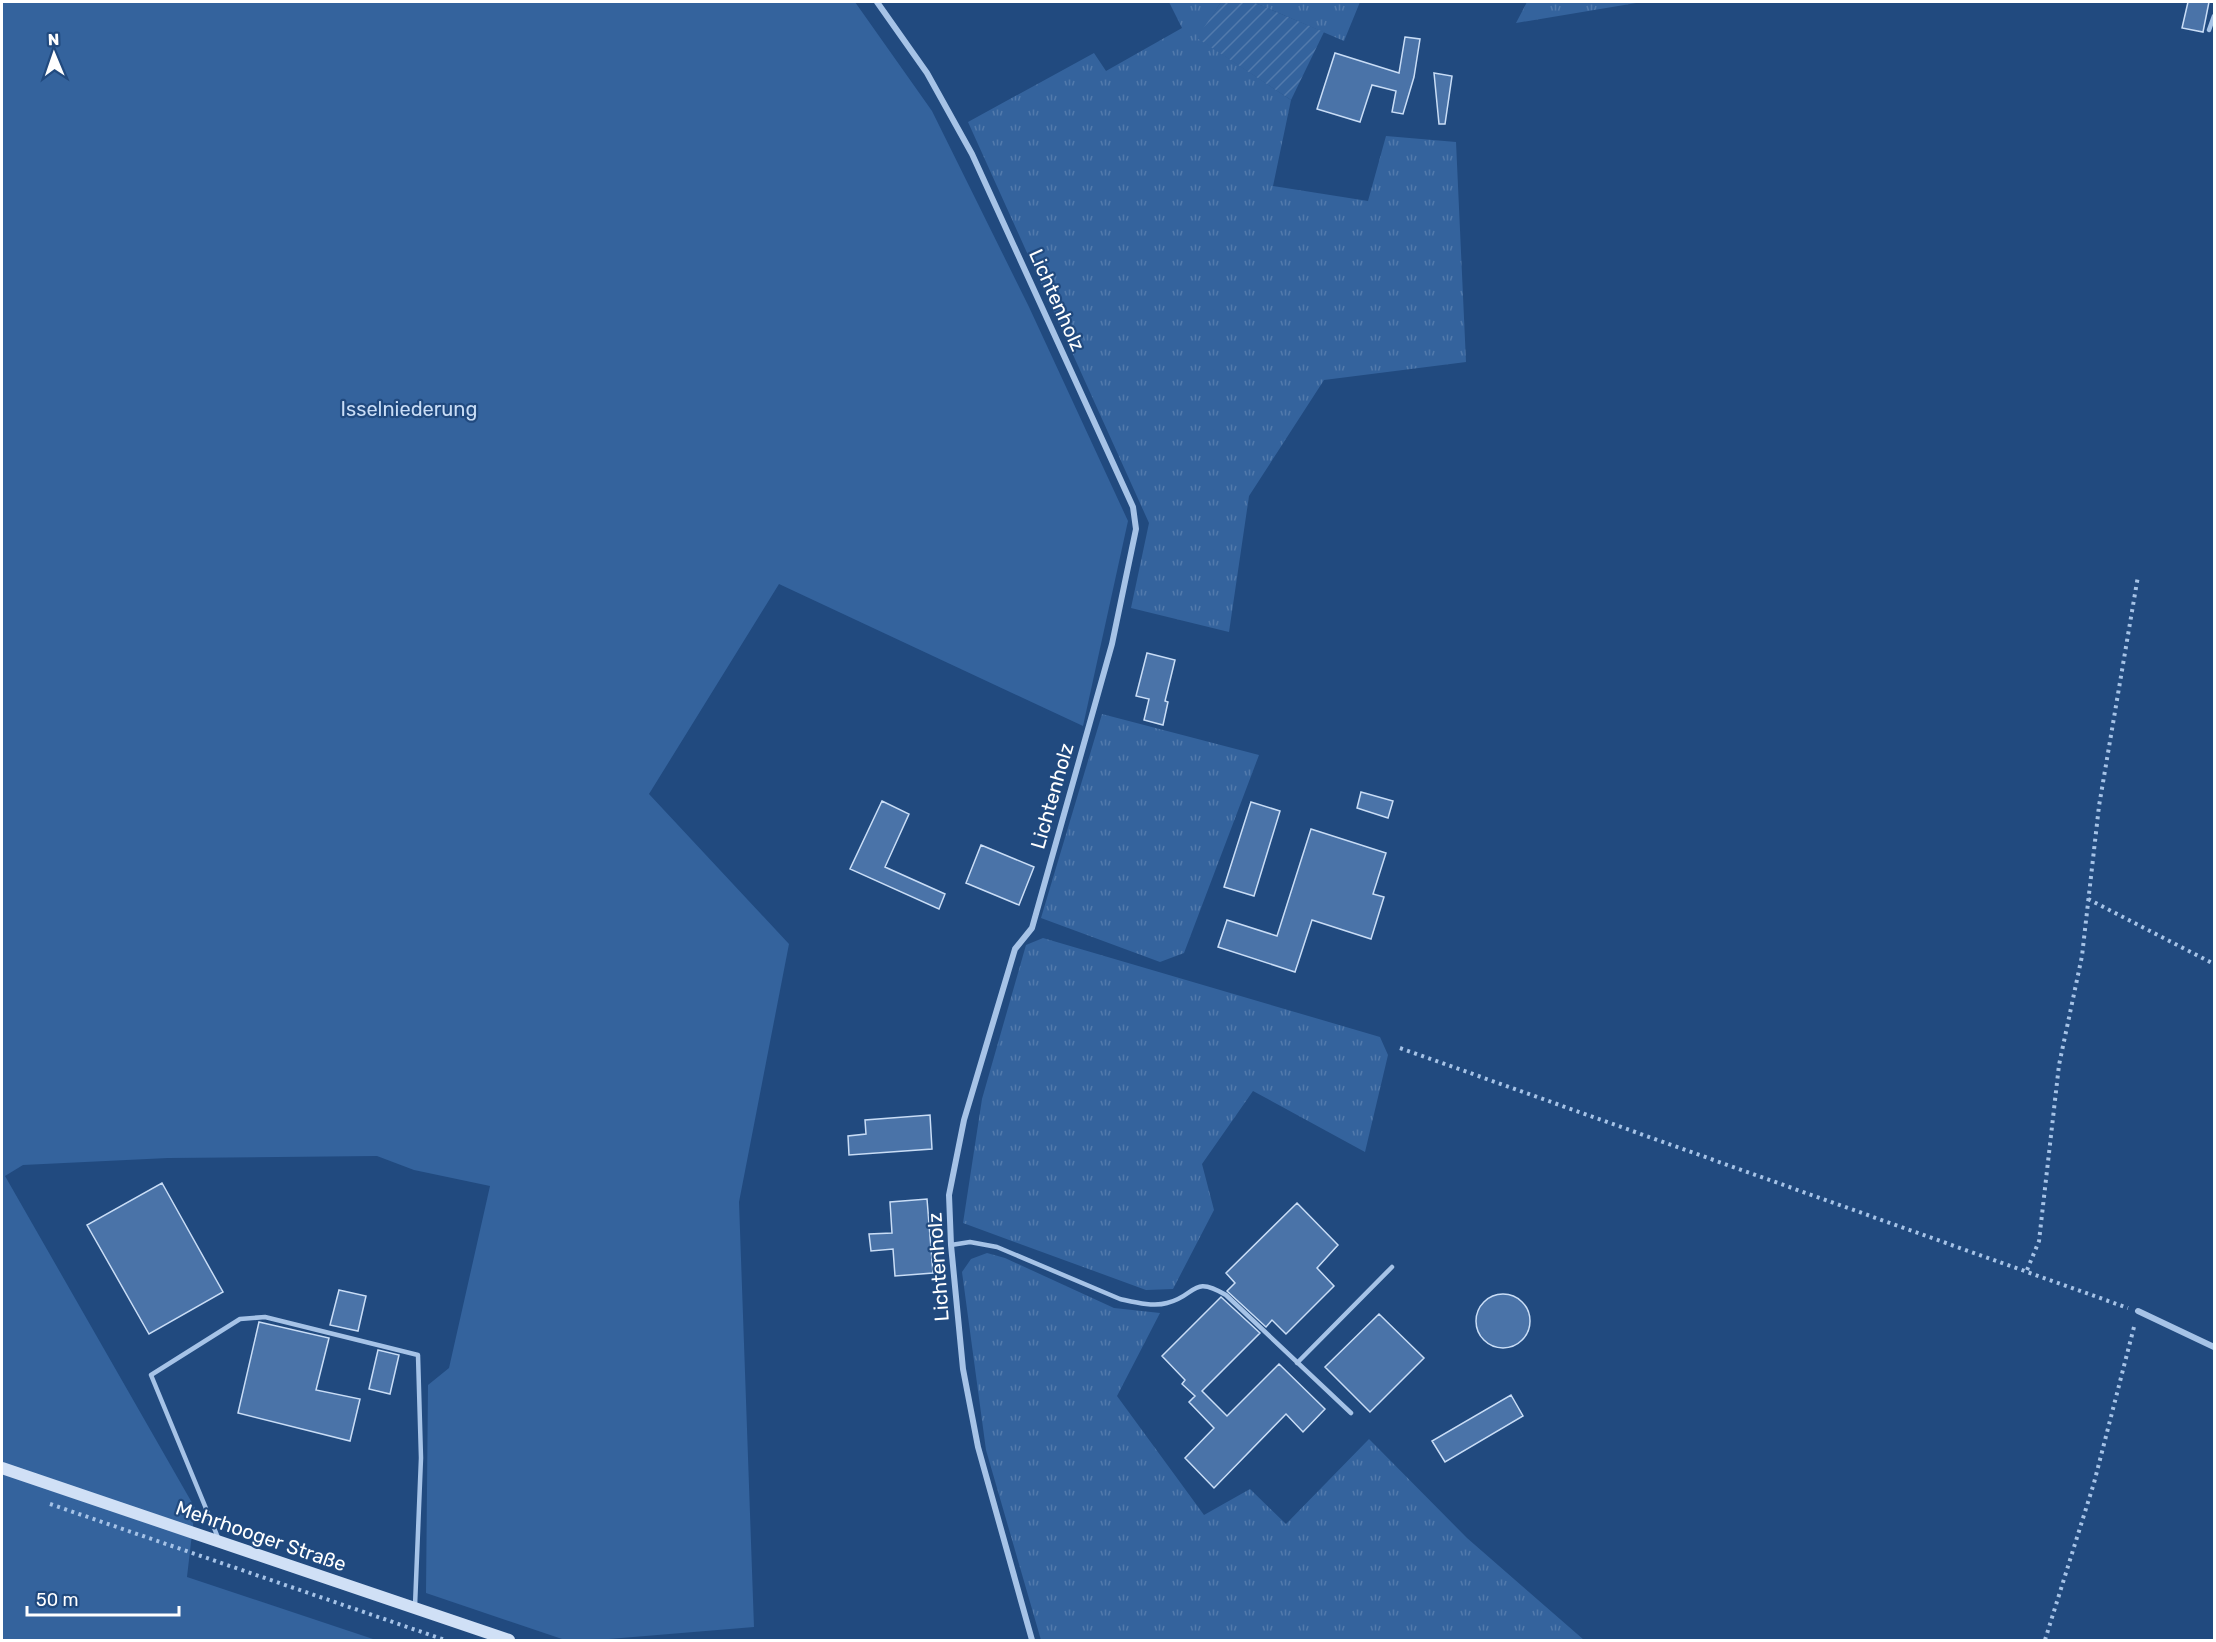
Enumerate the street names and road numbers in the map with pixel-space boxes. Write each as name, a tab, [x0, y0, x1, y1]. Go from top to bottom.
street label: Lichtenholz	[1024, 245, 1090, 355]
street label: Lichtenholz	[1025, 740, 1079, 852]
street label: Lichtenholz	[922, 1212, 954, 1322]
street label: Mehrhooger Straße	[173, 1496, 349, 1576]

